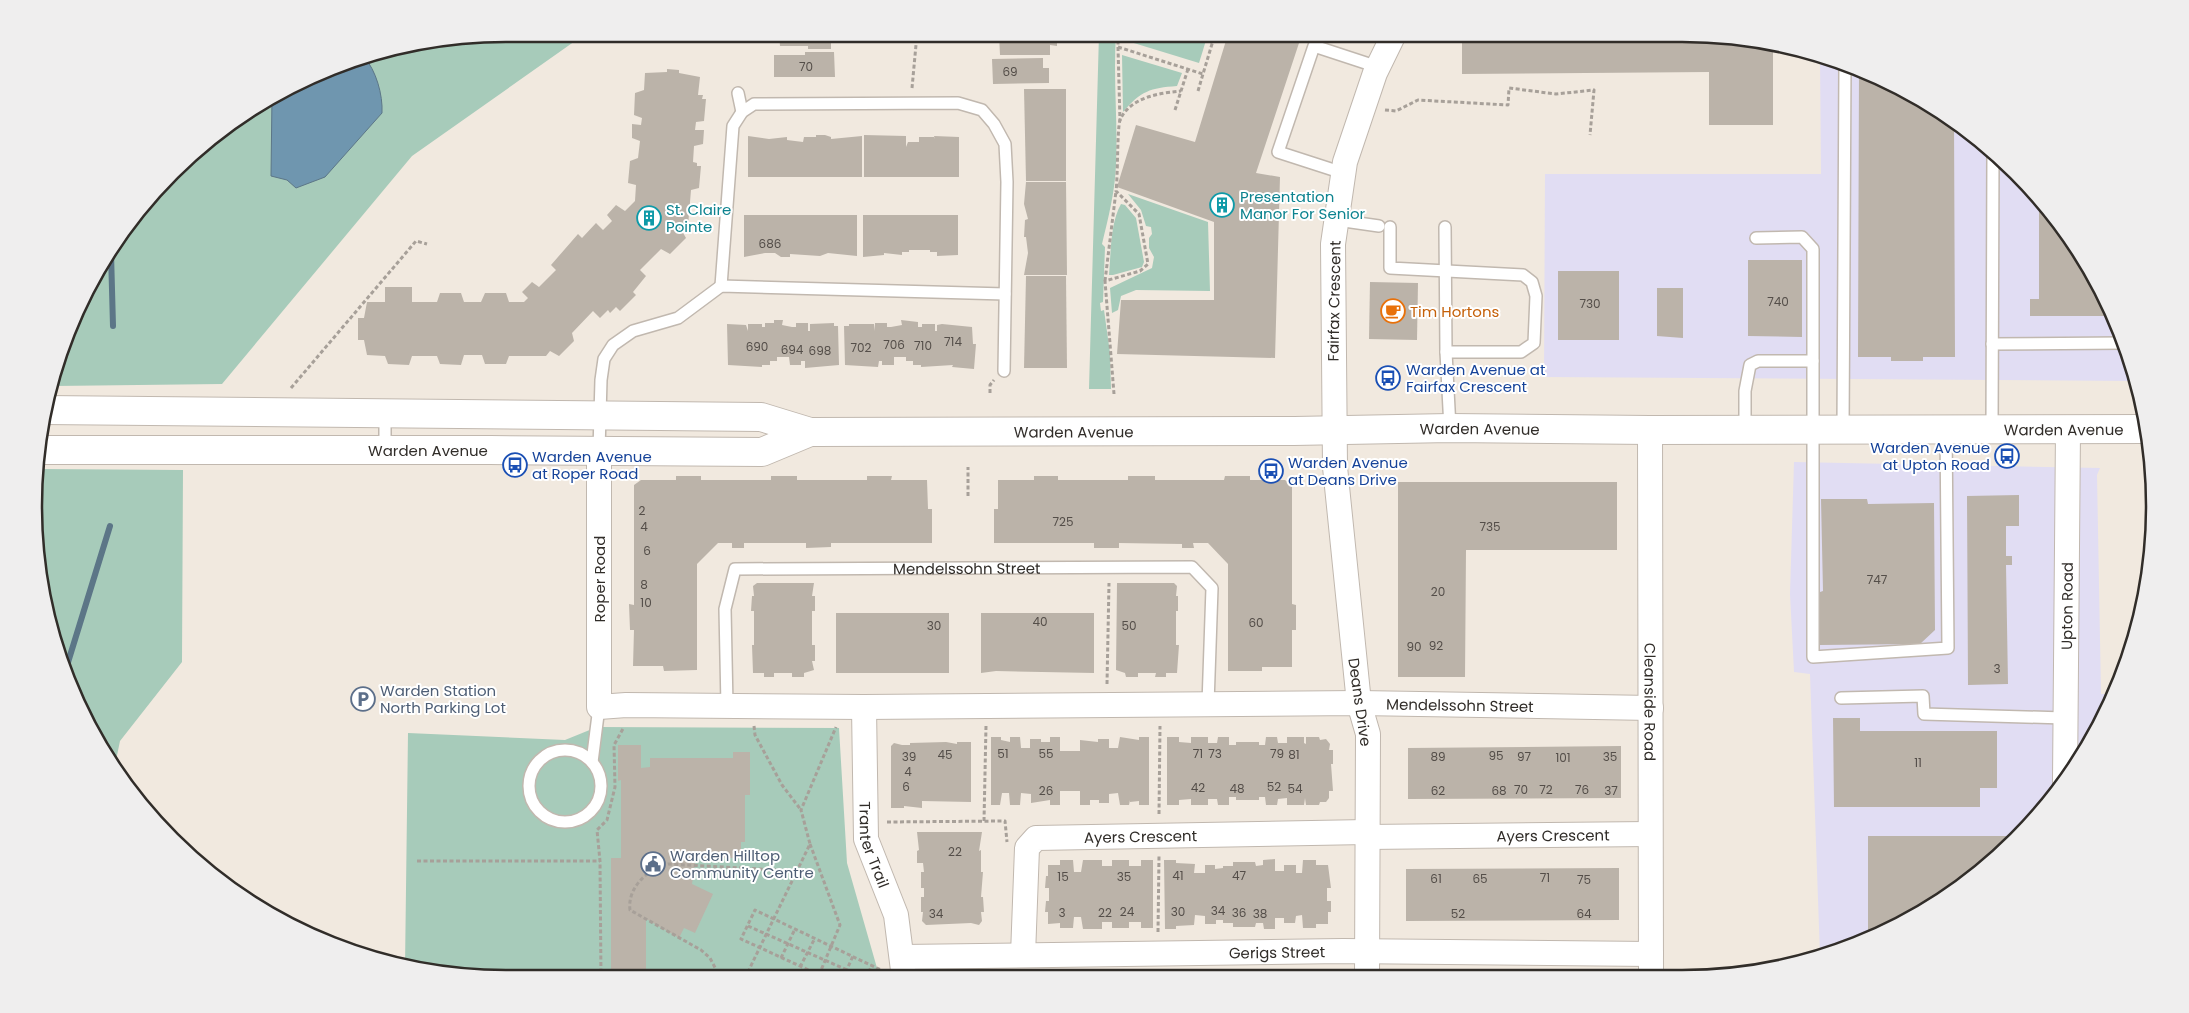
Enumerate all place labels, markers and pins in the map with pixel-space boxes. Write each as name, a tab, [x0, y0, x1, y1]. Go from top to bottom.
place label: Presentation Manor For Senior	[1240, 186, 1366, 224]
building icon: Presentation Manor For Senior	[1209, 192, 1235, 218]
place label: St. Claire Pointe	[666, 199, 731, 237]
building icon: St. Claire Pointe	[636, 205, 662, 231]
cafe icon: Tim Hortons	[1380, 298, 1406, 324]
place label: Tim Hortons	[1410, 301, 1499, 322]
place label: Warden Avenue at Fairfax Crescent	[1406, 359, 1545, 397]
bus stop icon: Warden Avenue at Fairfax Crescent	[1375, 365, 1401, 391]
place label: Warden Avenue at Upton Road	[1870, 437, 1990, 475]
bus stop icon: Warden Avenue at Upton Road	[1994, 443, 2020, 469]
place label: Warden Avenue at Roper Road	[532, 446, 652, 484]
bus stop icon: Warden Avenue at Roper Road	[502, 452, 528, 478]
place label: Warden Avenue at Deans Drive	[1288, 452, 1408, 490]
bus stop icon: Warden Avenue at Deans Drive	[1258, 458, 1284, 484]
place label: Warden Station North Parking Lot	[380, 680, 506, 718]
parking icon: Warden Station North Parking Lot	[350, 686, 376, 712]
place label: Warden Hilltop Community Centre	[670, 845, 814, 883]
public building icon: Warden Hilltop Community Centre	[640, 851, 666, 877]

